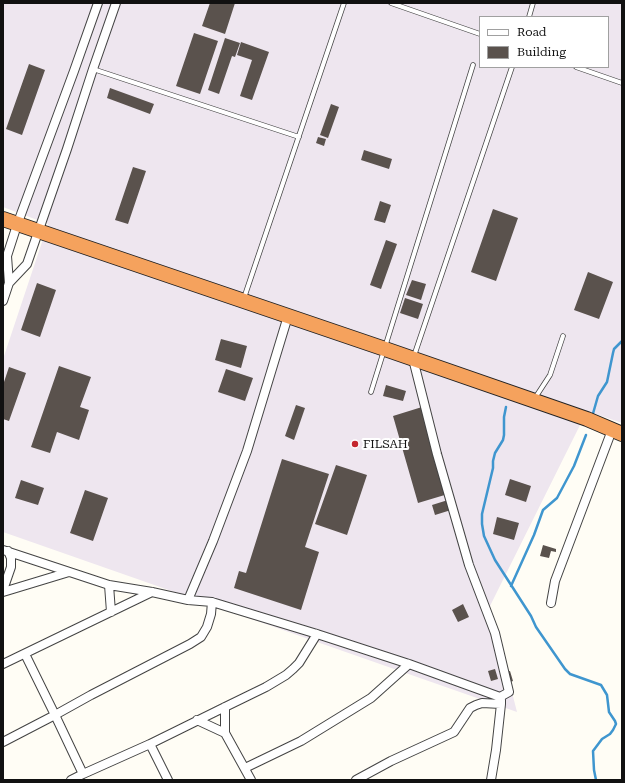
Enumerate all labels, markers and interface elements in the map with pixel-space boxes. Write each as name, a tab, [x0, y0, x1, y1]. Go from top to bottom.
legend	[479, 16, 609, 68]
text: Road	[517, 25, 546, 39]
text: Building	[517, 45, 566, 59]
place label: FILSAH	[363, 437, 408, 451]
marker: FILSAH	[350, 439, 360, 449]

